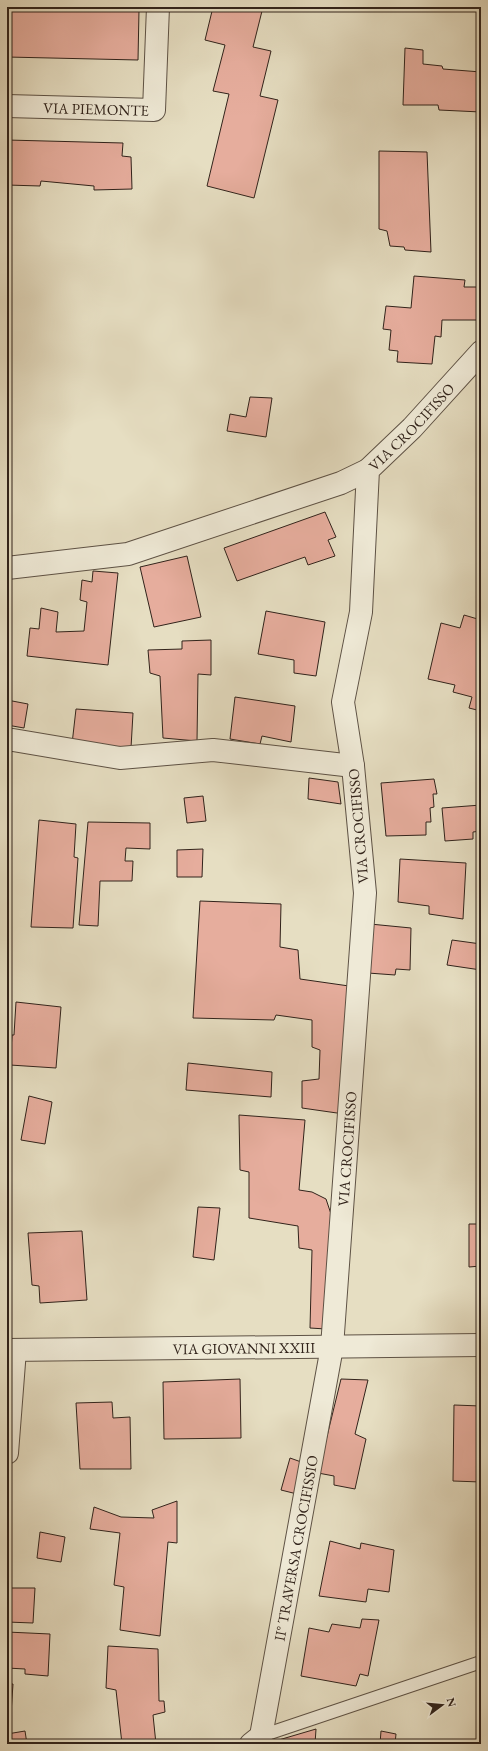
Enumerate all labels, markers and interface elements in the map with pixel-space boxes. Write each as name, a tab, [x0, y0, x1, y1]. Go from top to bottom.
street label: VIA PIEMONTE	[43, 97, 150, 119]
street label: VIA CROCIFISSO	[364, 379, 458, 474]
street label: VIA CROCIFISSO	[344, 768, 372, 884]
street label: VIA CROCIFISSO	[333, 1091, 360, 1207]
street label: VIA GIOVANNI XXIII	[173, 1337, 315, 1358]
street label: II° TRAVERSA CROCIFISSIO	[269, 1453, 322, 1642]
north arrow	[422, 1685, 462, 1725]
text: N	[444, 1696, 460, 1709]

